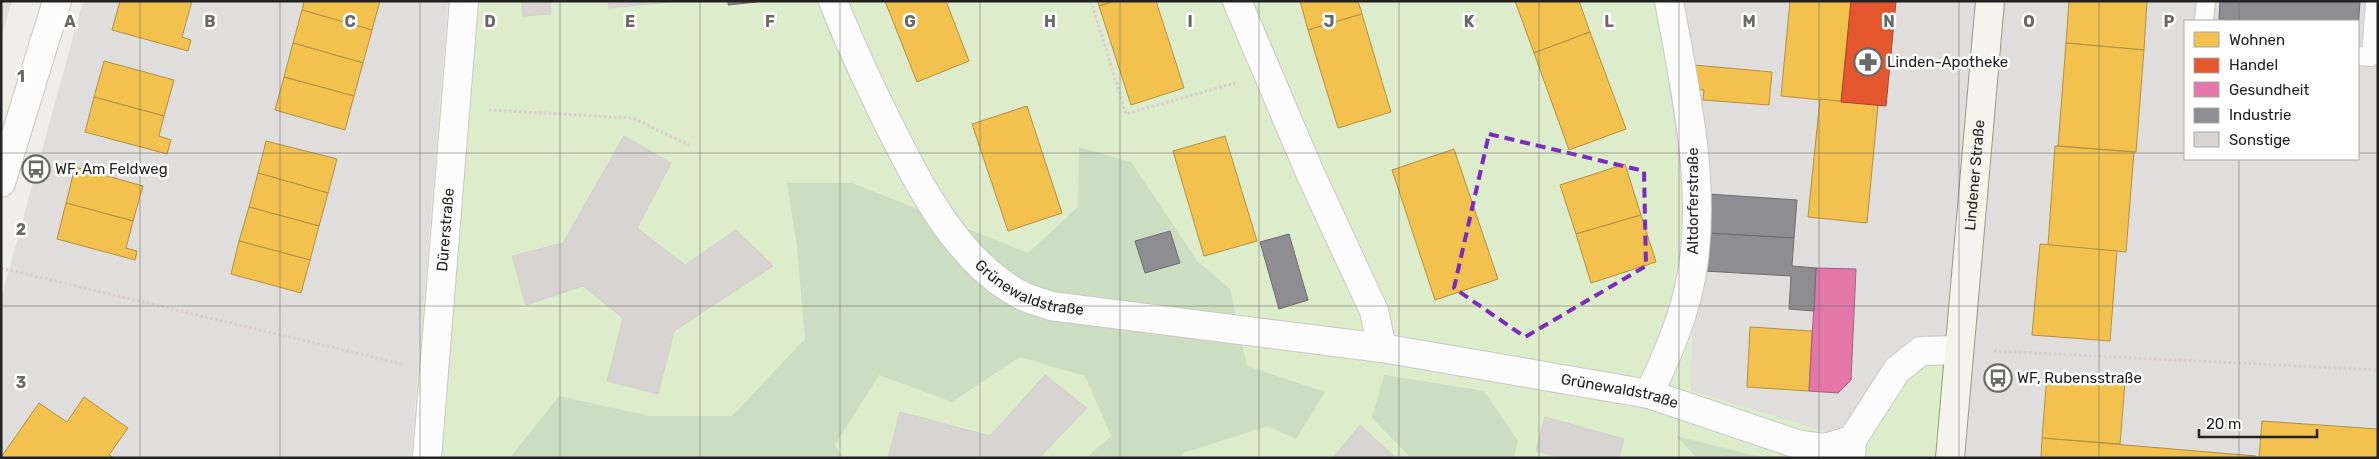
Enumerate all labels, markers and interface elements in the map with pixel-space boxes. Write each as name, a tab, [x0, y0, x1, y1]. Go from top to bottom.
text: A	[64, 12, 76, 31]
text: B	[204, 12, 216, 31]
text: C	[344, 12, 356, 31]
text: D	[484, 12, 496, 31]
text: E	[625, 12, 635, 31]
text: F	[765, 12, 775, 31]
text: G	[904, 12, 916, 31]
text: H	[1044, 12, 1056, 31]
text: I	[1187, 12, 1193, 31]
text: J	[1324, 12, 1334, 31]
text: K	[1464, 12, 1475, 31]
text: L	[1604, 12, 1614, 31]
text: M	[1742, 12, 1756, 31]
text: N	[1883, 12, 1895, 31]
text: O	[2023, 12, 2035, 31]
text: P	[2164, 12, 2175, 31]
legend	[2184, 20, 2359, 160]
text: Wohnen	[2229, 31, 2285, 49]
pharmacy icon: Linden-Apotheke	[1853, 47, 1883, 77]
place label: Linden-Apotheke	[1887, 53, 2008, 71]
text: Handel	[2229, 56, 2278, 74]
text: 1	[17, 67, 25, 86]
text: Gesundheit	[2229, 81, 2309, 99]
text: Industrie	[2229, 106, 2291, 124]
street label: Lindener Straße	[1961, 119, 1989, 231]
text: Sonstige	[2229, 131, 2291, 149]
street label: Altdorferstraße	[1684, 147, 1702, 255]
bus stop icon: WF, Am Feldweg	[21, 154, 51, 184]
place label: WF, Am Feldweg	[55, 160, 168, 178]
street label: Dürerstraße	[433, 187, 458, 272]
text: 2	[16, 220, 26, 239]
street label: Grünewaldstraße	[971, 256, 1085, 319]
bus stop icon: WF, Rubensstraße	[1983, 363, 2013, 393]
place label: WF, Rubensstraße	[2017, 369, 2142, 387]
street label: Grünewaldstraße	[1560, 370, 1681, 412]
text: 3	[16, 373, 26, 392]
scale bar	[2199, 406, 2316, 438]
text: 20 m	[2206, 415, 2241, 433]

